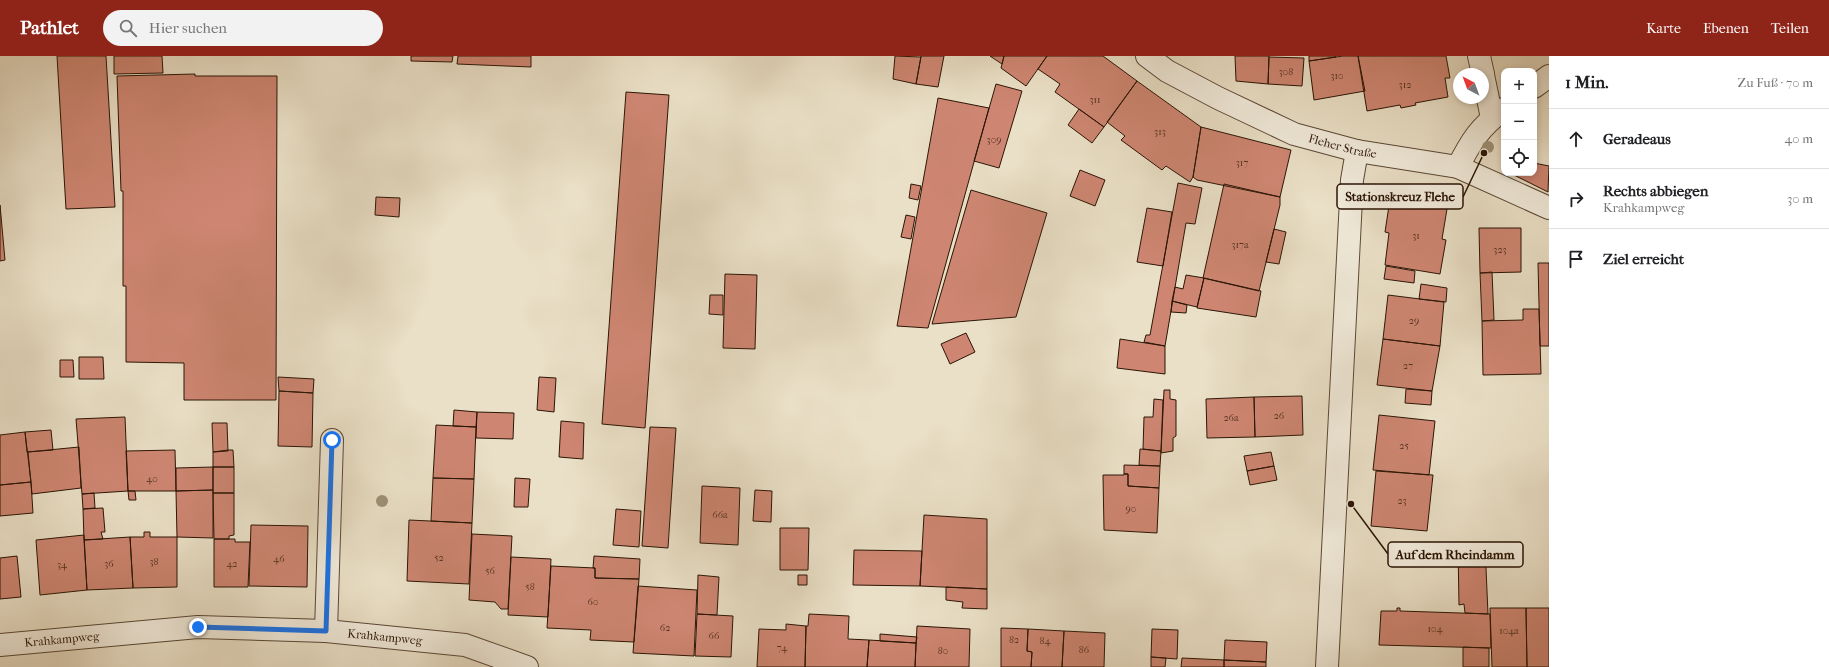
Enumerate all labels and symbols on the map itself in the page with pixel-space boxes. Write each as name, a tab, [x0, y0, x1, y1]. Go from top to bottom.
house number: 308	[1279, 66, 1293, 78]
north arrow	[1453, 68, 1489, 104]
house number: 310	[1330, 70, 1344, 82]
house number: 312	[1399, 79, 1411, 91]
house number: 311	[1089, 94, 1101, 106]
house number: 313	[1154, 126, 1166, 138]
street label: Fleher Straße	[1307, 131, 1378, 161]
house number: 309	[987, 134, 1001, 146]
house number: 317	[1236, 157, 1248, 169]
callout: Stationskreuz Flehe	[1337, 184, 1463, 209]
text: Stationskreuz Flehe	[1345, 189, 1455, 204]
house number: 31	[1412, 230, 1420, 242]
house number: 317a	[1231, 239, 1249, 251]
house number: 323	[1493, 244, 1507, 256]
house number: 29	[1409, 315, 1419, 327]
house number: 27	[1403, 360, 1413, 372]
house number: 26	[1274, 410, 1285, 422]
house number: 26a	[1223, 412, 1239, 424]
route start	[323, 431, 341, 449]
house number: 25	[1399, 440, 1409, 452]
house number: 40	[146, 473, 158, 485]
house number: 23	[1397, 495, 1407, 507]
house number: 90	[1126, 503, 1136, 515]
house number: 66a	[712, 509, 728, 521]
callout: Auf dem Rheindamm	[1388, 542, 1523, 567]
text: Auf dem Rheindamm	[1395, 547, 1515, 562]
house number: 52	[434, 552, 444, 564]
house number: 46	[273, 553, 285, 565]
house number: 38	[149, 556, 159, 568]
house number: 36	[104, 558, 114, 570]
house number: 42	[226, 558, 238, 570]
house number: 34	[57, 559, 68, 571]
house number: 56	[485, 565, 495, 577]
house number: 58	[525, 581, 535, 593]
house number: 60	[588, 596, 598, 608]
route end	[189, 618, 207, 636]
house number: 62	[660, 622, 670, 634]
house number: 104	[1428, 623, 1444, 635]
house number: 104a	[1499, 625, 1519, 637]
street label: Krahkampweg	[347, 626, 424, 648]
street label: Krahkampweg	[24, 629, 100, 650]
house number: 66	[709, 630, 720, 642]
house number: 82	[1009, 634, 1019, 646]
house number: 84	[1040, 635, 1052, 647]
house number: 74	[777, 642, 788, 654]
house number: 86	[1079, 644, 1090, 656]
house number: 80	[938, 645, 948, 657]

